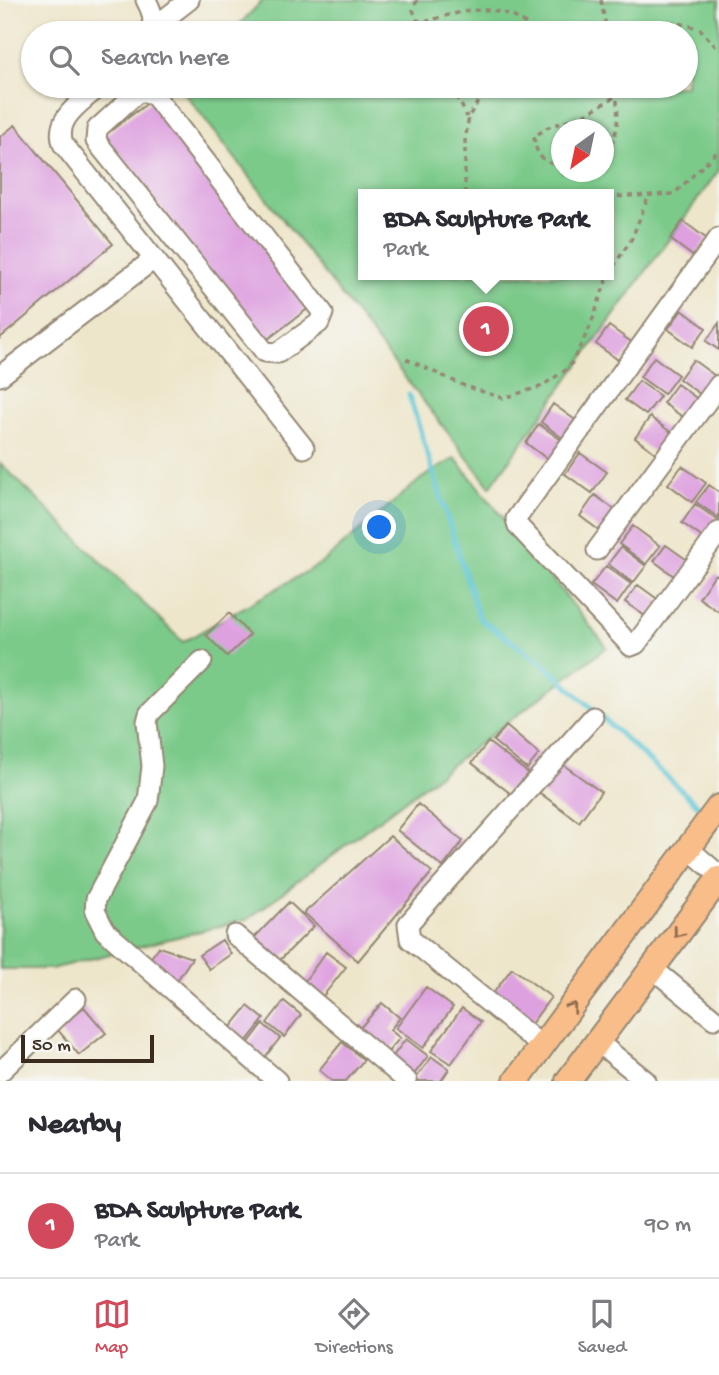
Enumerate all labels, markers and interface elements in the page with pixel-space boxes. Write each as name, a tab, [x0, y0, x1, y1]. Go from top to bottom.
search box	[21, 21, 698, 98]
icon: search	[45, 41, 83, 79]
text: Search here	[101, 44, 229, 75]
north arrow	[551, 119, 614, 182]
popup	[358, 189, 614, 280]
text: BDA Sculpture Park	[384, 206, 588, 237]
text: Park	[384, 237, 428, 264]
pin: 1	[463, 303, 509, 355]
your location	[362, 510, 396, 544]
one-way arrow	[674, 926, 687, 938]
one-way arrow	[563, 1002, 576, 1014]
scale bar	[21, 1032, 154, 1064]
text: 50 m	[32, 1035, 71, 1058]
text: Nearby	[28, 1109, 121, 1144]
text: BDA Sculpture Park	[95, 1197, 300, 1228]
text: 1	[46, 1212, 56, 1239]
text: 90 m	[645, 1212, 691, 1239]
text: Park	[95, 1228, 139, 1255]
tab: Map	[93, 1295, 131, 1360]
tab: Directions	[316, 1295, 393, 1360]
tab: Saved	[578, 1295, 626, 1360]

